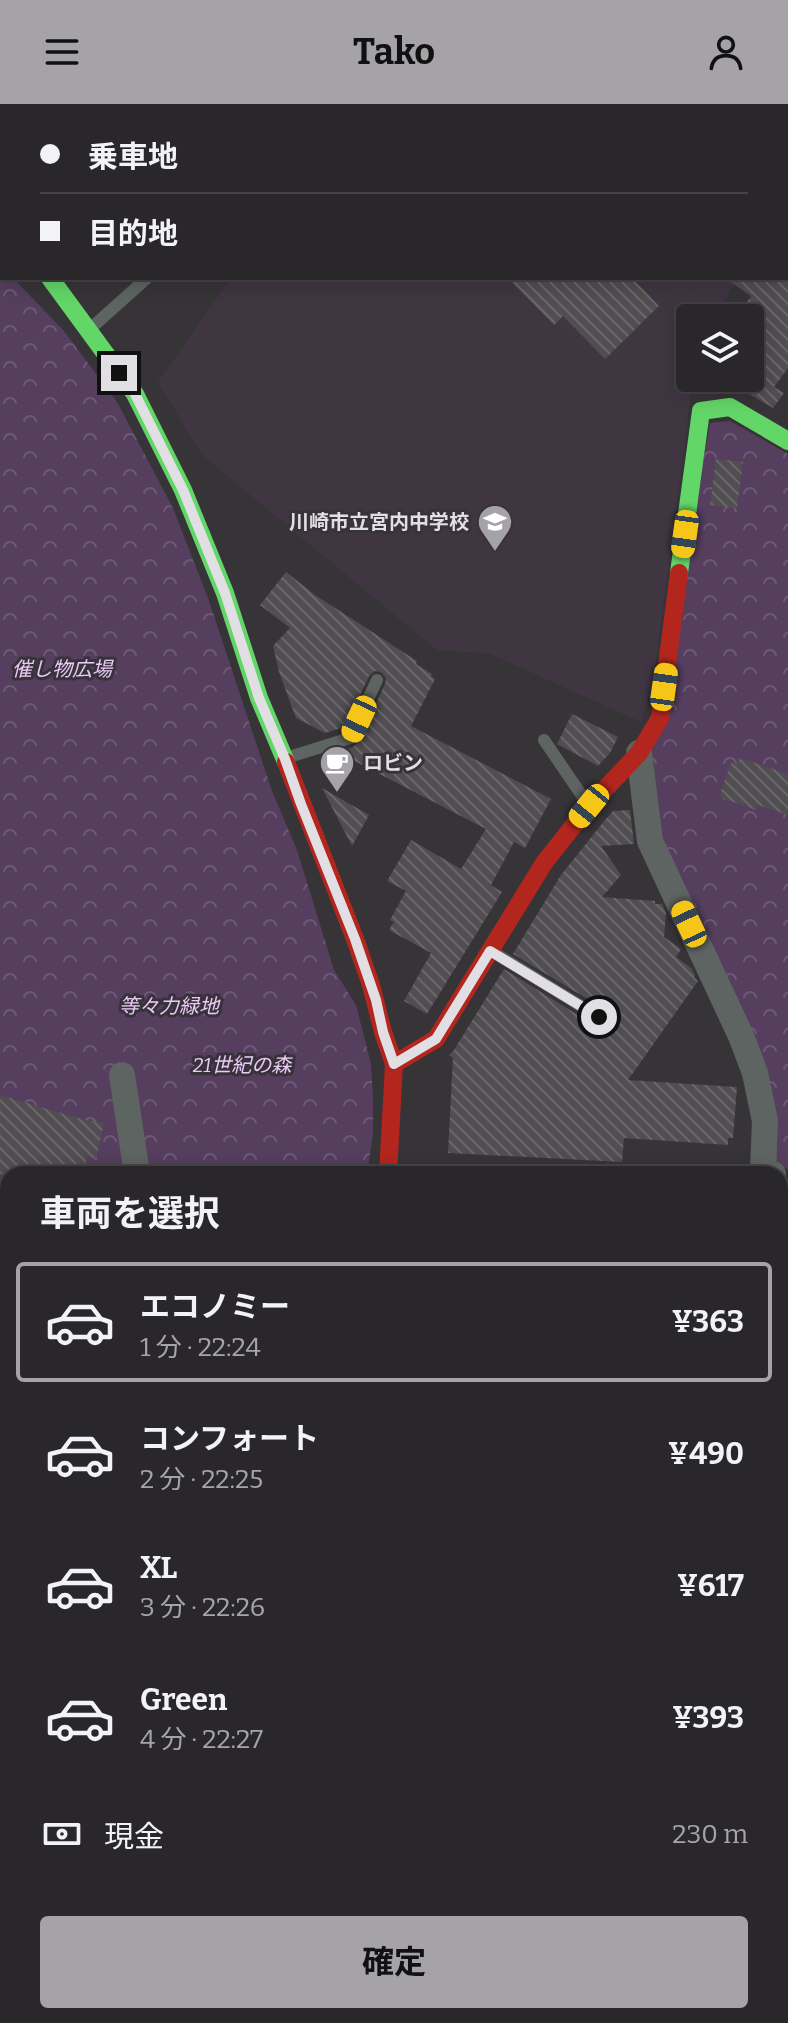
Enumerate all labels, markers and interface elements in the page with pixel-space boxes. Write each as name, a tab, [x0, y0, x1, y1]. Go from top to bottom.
icon: menu	[40, 30, 84, 74]
text: Tako	[353, 30, 435, 74]
icon: person	[704, 30, 748, 74]
text: 乗車地	[88, 139, 178, 175]
text: 目的地	[88, 216, 178, 252]
map controls	[676, 304, 764, 392]
button: layers	[676, 304, 764, 392]
route end	[101, 355, 137, 391]
school or university icon: 川崎市立宮内中学校	[476, 503, 514, 553]
car	[670, 509, 700, 559]
place label: 川崎市立宮内中学校	[289, 510, 469, 534]
park label: 催し物広場	[12, 657, 114, 681]
car	[649, 662, 679, 712]
car	[338, 692, 380, 746]
cafe icon: ロビン	[318, 744, 356, 794]
place label: ロビン	[363, 751, 423, 775]
car	[565, 780, 613, 832]
car	[668, 897, 710, 951]
park label: 等々力緑地	[119, 994, 221, 1018]
route start	[581, 999, 617, 1035]
park label: 21世紀の森	[193, 1053, 293, 1077]
text: 車両を選択	[40, 1192, 220, 1236]
icon: car	[44, 1286, 116, 1358]
text: エコノミー	[140, 1289, 290, 1325]
text: ¥363	[672, 1304, 744, 1340]
text: 1 分 · 22:24	[140, 1332, 261, 1363]
icon: car	[44, 1418, 116, 1490]
text: コンフォート	[140, 1421, 319, 1457]
text: ¥490	[668, 1436, 744, 1472]
text: 2 分 · 22:25	[140, 1464, 263, 1495]
icon: car	[44, 1550, 116, 1622]
text: XL	[140, 1550, 177, 1586]
text: ¥617	[677, 1568, 744, 1604]
text: 3 分 · 22:26	[140, 1592, 265, 1623]
icon: car	[44, 1682, 116, 1754]
text: Green	[140, 1682, 227, 1718]
text: ¥393	[672, 1700, 744, 1736]
text: 4 分 · 22:27	[140, 1724, 263, 1755]
icon: cash	[40, 1812, 84, 1856]
text: 現金	[104, 1819, 164, 1855]
text: 230 m	[672, 1819, 748, 1850]
button: 確定	[40, 1916, 748, 2008]

